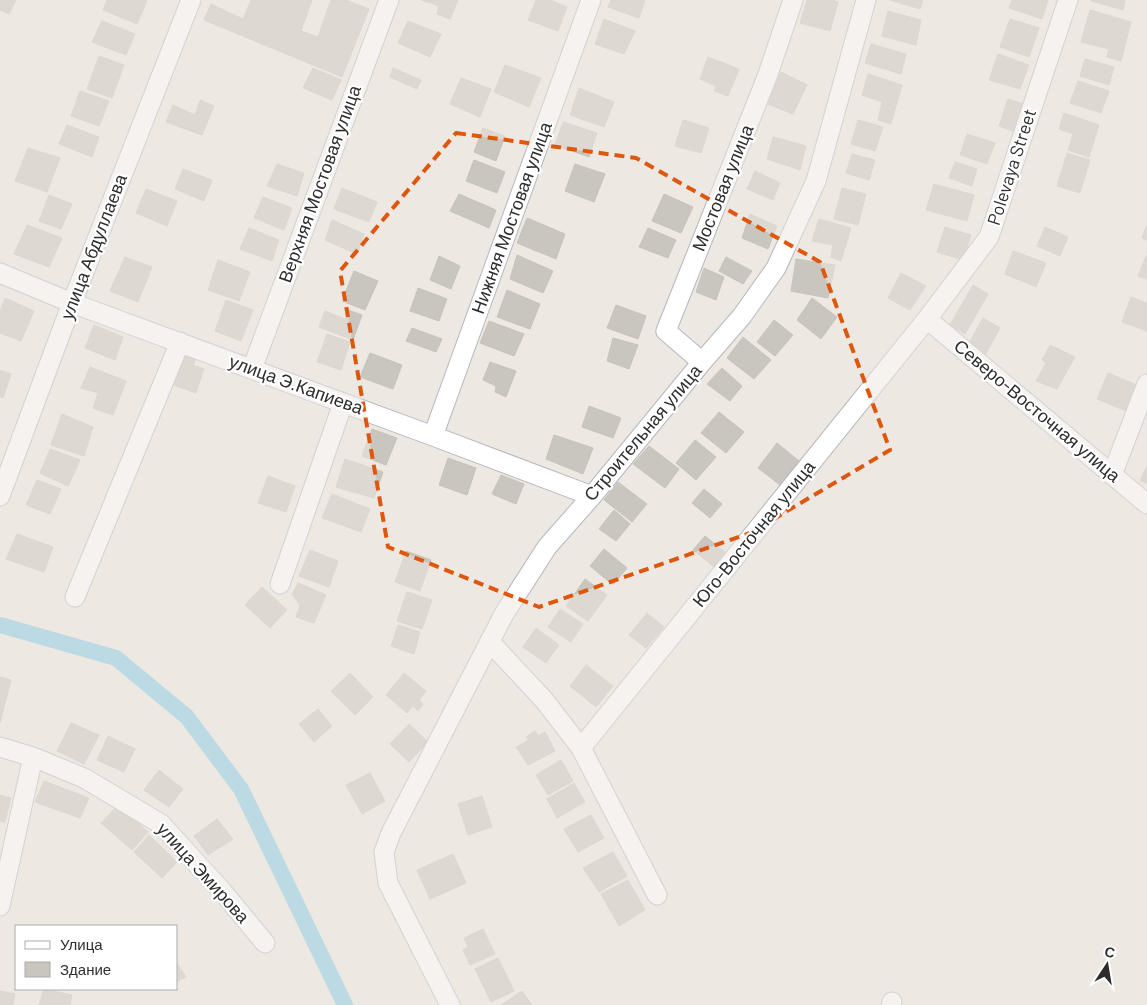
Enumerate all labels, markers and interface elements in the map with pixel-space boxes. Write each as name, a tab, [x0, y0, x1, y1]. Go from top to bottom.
street label: Верхняя Мостовая улица	[273, 81, 365, 285]
street label: Polevaya Street	[982, 106, 1040, 228]
street label: Нижняя Мостовая улица	[466, 118, 556, 317]
street label: Мостовая улица	[687, 120, 758, 254]
street label: улица Абдуллаева	[55, 170, 131, 323]
street label: Северо-Восточная улица	[950, 334, 1126, 487]
street label: улица Э.Капиева	[226, 350, 367, 419]
street label: Строительная улица	[579, 359, 706, 505]
street label: Юго-Восточная улица	[687, 455, 820, 611]
street label: улица Эмирова	[153, 818, 255, 928]
legend	[15, 925, 178, 990]
text: Улица	[60, 935, 103, 953]
north arrow	[1082, 940, 1132, 990]
text: С	[1103, 942, 1117, 961]
text: Здание	[60, 960, 111, 978]

